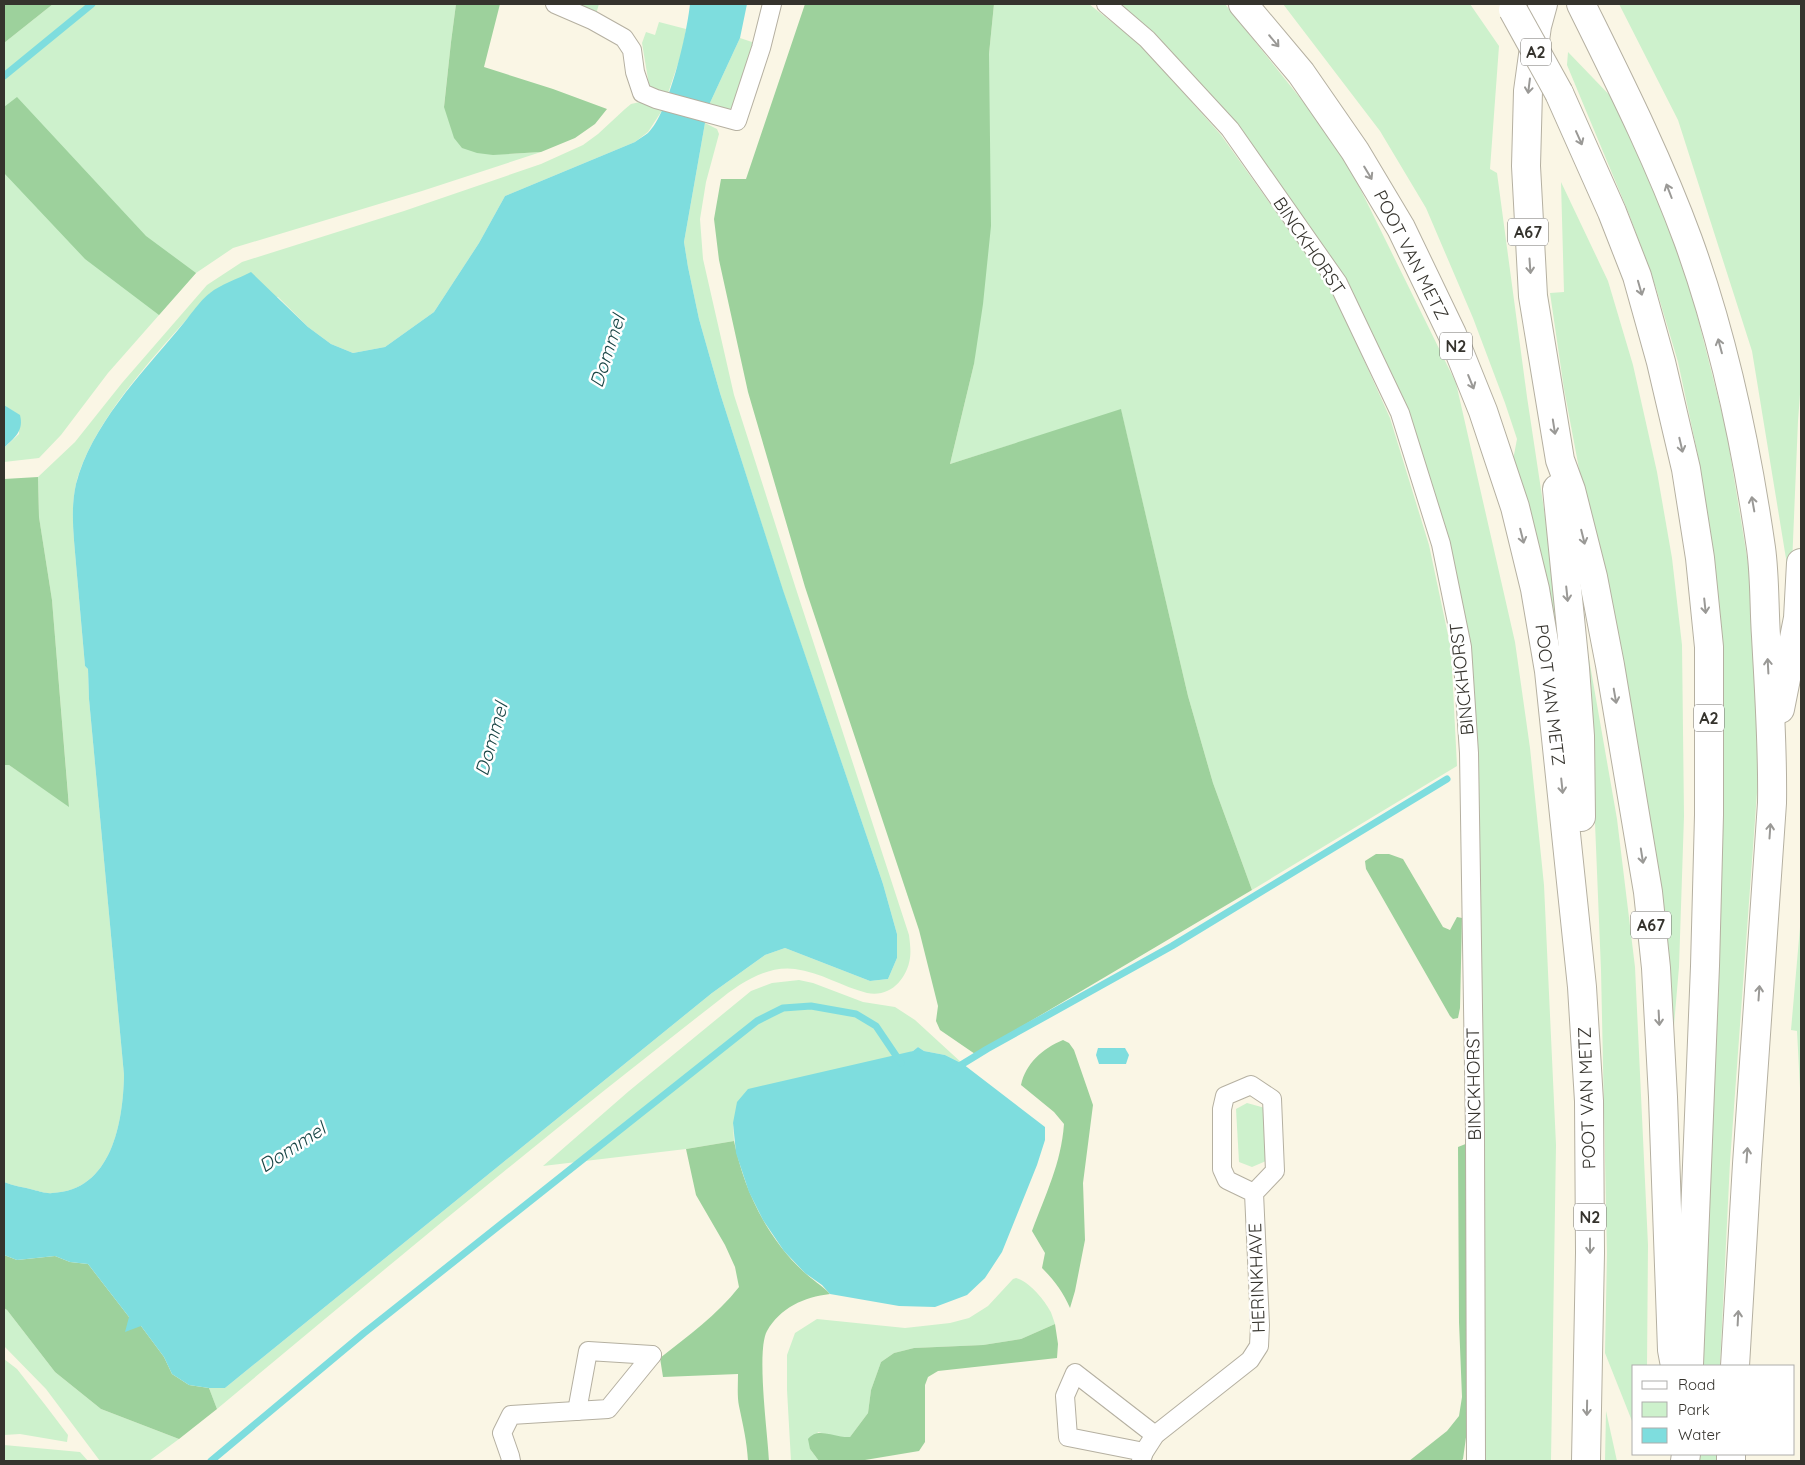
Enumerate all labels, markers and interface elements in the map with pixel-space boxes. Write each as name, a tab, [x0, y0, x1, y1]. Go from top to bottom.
one-way arrow	[1269, 34, 1280, 47]
road number: A2	[1521, 38, 1551, 66]
one-way arrow	[1524, 78, 1534, 94]
one-way arrow	[1574, 130, 1584, 145]
one-way arrow	[1364, 166, 1374, 180]
one-way arrow	[1664, 184, 1674, 199]
street label: POOT VAN METZ	[1369, 186, 1454, 323]
street label: BINCKHORST	[1268, 192, 1351, 299]
road number: A67	[1508, 218, 1548, 246]
one-way arrow	[1526, 258, 1535, 274]
one-way arrow	[1636, 279, 1645, 295]
water label: Dommel	[584, 309, 631, 390]
road number: N2	[1440, 332, 1472, 360]
one-way arrow	[1714, 338, 1724, 354]
one-way arrow	[1467, 374, 1476, 389]
one-way arrow	[1550, 418, 1560, 434]
one-way arrow	[1677, 437, 1686, 453]
one-way arrow	[1748, 497, 1758, 513]
one-way arrow	[1518, 527, 1527, 543]
one-way arrow	[1579, 528, 1588, 544]
one-way arrow	[1562, 586, 1572, 602]
one-way arrow	[1700, 597, 1710, 613]
street label: BINCKHORST	[1444, 622, 1479, 736]
street label: POOT VAN METZ	[1530, 623, 1571, 767]
one-way arrow	[1763, 658, 1772, 674]
one-way arrow	[1611, 688, 1621, 704]
water label: Dommel	[469, 697, 514, 778]
road number: A2	[1694, 704, 1724, 731]
one-way arrow	[1557, 778, 1567, 794]
one-way arrow	[1765, 823, 1774, 839]
one-way arrow	[1637, 848, 1647, 864]
road number: A67	[1631, 912, 1671, 938]
one-way arrow	[1754, 986, 1763, 1002]
one-way arrow	[1654, 1010, 1663, 1026]
street label: POOT VAN METZ	[1573, 1026, 1600, 1170]
street label: BINCKHORST	[1461, 1027, 1486, 1141]
water label: Dommel	[254, 1115, 332, 1178]
one-way arrow	[1743, 1148, 1752, 1164]
road number: N2	[1574, 1204, 1606, 1230]
street label: HERINKHAVE	[1243, 1223, 1270, 1333]
one-way arrow	[1585, 1237, 1595, 1253]
one-way arrow	[1733, 1310, 1742, 1326]
legend	[1632, 1365, 1795, 1455]
text: Road	[1678, 1375, 1715, 1394]
one-way arrow	[1582, 1400, 1592, 1416]
text: Park	[1678, 1400, 1710, 1419]
text: Water	[1678, 1425, 1721, 1444]

